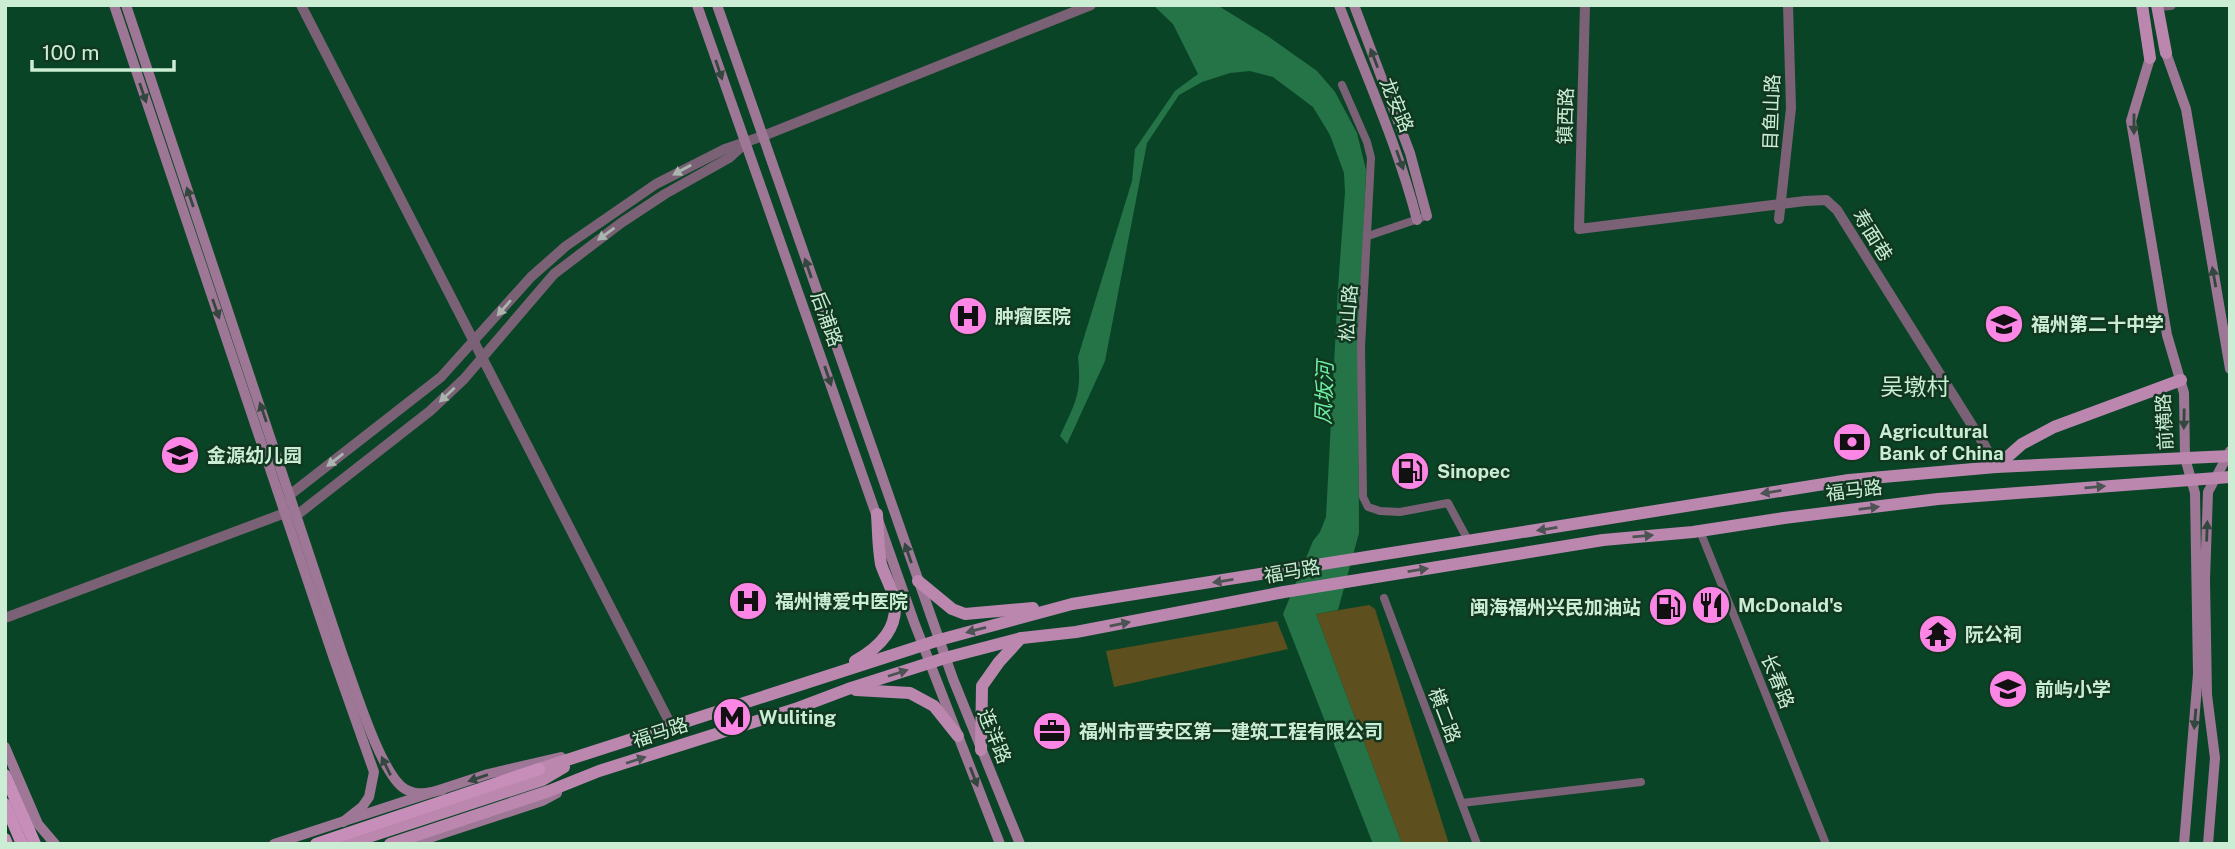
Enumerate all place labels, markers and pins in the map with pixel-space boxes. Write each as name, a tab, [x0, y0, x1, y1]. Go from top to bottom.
hospital icon: 肿瘤医院	[947, 295, 989, 337]
school or university icon: 福州第二十中学	[1983, 303, 2025, 345]
place label: 肿瘤医院	[995, 305, 1071, 327]
place label: 福州第二十中学	[2031, 313, 2164, 335]
place label: Agricultural Bank of China	[1879, 420, 2004, 464]
bank icon: Agricultural Bank of China	[1831, 421, 1873, 463]
school or university icon: 金源幼儿园	[159, 434, 201, 476]
place label: 金源幼儿园	[207, 444, 302, 466]
fuel station icon: Sinopec	[1389, 450, 1431, 492]
place label: Sinopec	[1437, 460, 1510, 482]
hospital icon: 福州博爱中医院	[727, 580, 769, 622]
restaurant icon: McDonald's	[1690, 584, 1732, 626]
fuel station icon: 闽海福州兴民加油站	[1647, 586, 1689, 628]
place label: 福州博爱中医院	[775, 590, 908, 612]
place label: McDonald's	[1738, 594, 1843, 616]
place label: 闽海福州兴民加油站	[1470, 596, 1641, 618]
temple icon: 阮公祠	[1917, 613, 1959, 655]
place label: 阮公祠	[1965, 623, 2022, 645]
school or university icon: 前屿小学	[1987, 668, 2029, 710]
place label: 前屿小学	[2035, 678, 2111, 700]
metro station icon: Wuliting	[711, 696, 753, 738]
place label: Wuliting	[759, 706, 836, 728]
office icon: 福州市晋安区第一建筑工程有限公司	[1031, 710, 1073, 752]
place label: 福州市晋安区第一建筑工程有限公司	[1079, 720, 1383, 742]

